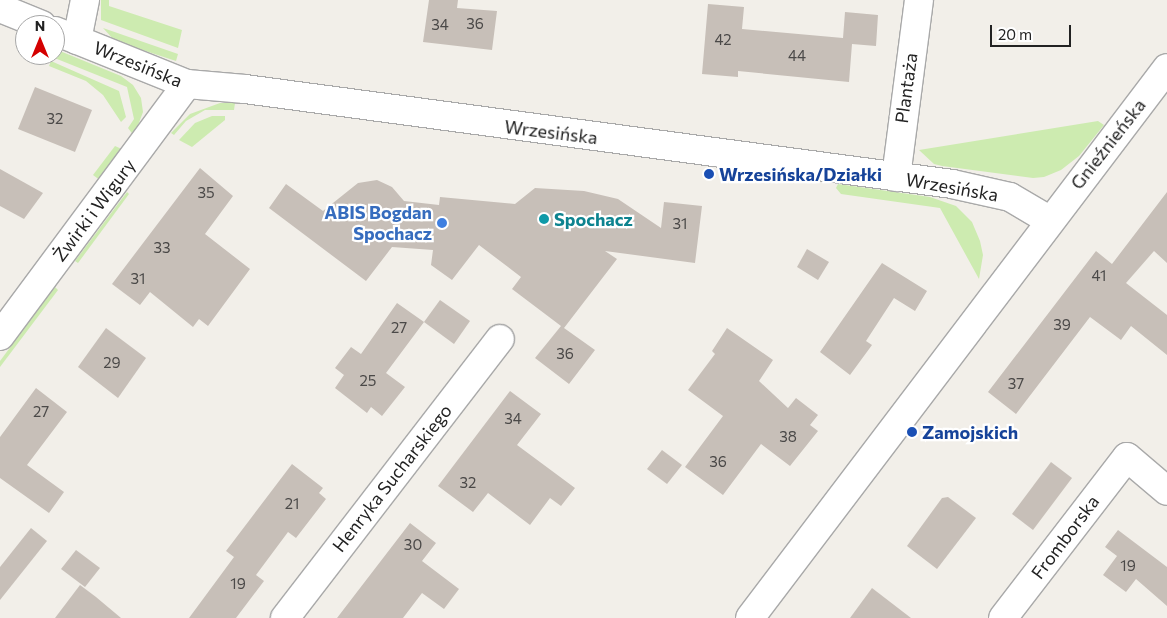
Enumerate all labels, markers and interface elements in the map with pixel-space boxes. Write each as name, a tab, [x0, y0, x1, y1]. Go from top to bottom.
north arrow	[15, 15, 65, 65]
house number: 36	[466, 15, 484, 33]
scale bar	[992, 15, 1073, 47]
house number: 34	[431, 16, 449, 34]
text: N	[35, 17, 45, 34]
text: 20 m	[998, 25, 1032, 43]
house number: 42	[714, 31, 732, 49]
street label: Wrzesińska	[91, 36, 185, 92]
house number: 44	[788, 47, 806, 65]
street label: Plantaża	[890, 51, 922, 125]
street label: Gnieźnieńska	[1066, 95, 1150, 193]
house number: 32	[47, 110, 63, 128]
street label: Wrzesińska	[503, 116, 599, 148]
street label: Żwirki i Wigury	[48, 154, 140, 266]
place label: Wrzesińska/Działki	[719, 163, 882, 185]
marker: Wrzesińska/Działki	[703, 168, 715, 180]
street label: Wrzesińska	[904, 168, 1000, 206]
house number: 35	[197, 184, 215, 202]
place label: ABIS Bogdan Spochacz	[324, 202, 432, 244]
place label: Spochacz	[554, 208, 633, 230]
marker: Spochacz	[538, 213, 550, 225]
house number: 31	[673, 215, 687, 233]
marker: ABIS Bogdan Spochacz	[436, 217, 448, 229]
house number: 33	[153, 239, 171, 257]
house number: 41	[1092, 267, 1106, 285]
house number: 31	[131, 270, 145, 288]
house number: 39	[1053, 316, 1071, 334]
house number: 27	[391, 319, 407, 337]
house number: 36	[556, 345, 574, 363]
house number: 29	[103, 354, 121, 372]
house number: 25	[360, 372, 376, 390]
house number: 37	[1008, 375, 1024, 393]
street label: Henryka Sucharskiego	[328, 400, 456, 556]
house number: 27	[33, 403, 49, 421]
house number: 34	[504, 410, 522, 428]
place label: Zamojskich	[922, 421, 1018, 443]
marker: Zamojskich	[906, 426, 918, 438]
house number: 38	[779, 428, 797, 446]
house number: 36	[709, 453, 727, 471]
house number: 32	[460, 474, 476, 492]
street label: Fromborska	[1027, 491, 1103, 583]
house number: 21	[285, 495, 299, 513]
house number: 30	[404, 536, 422, 554]
house number: 19	[1120, 557, 1136, 575]
house number: 19	[230, 575, 246, 593]

